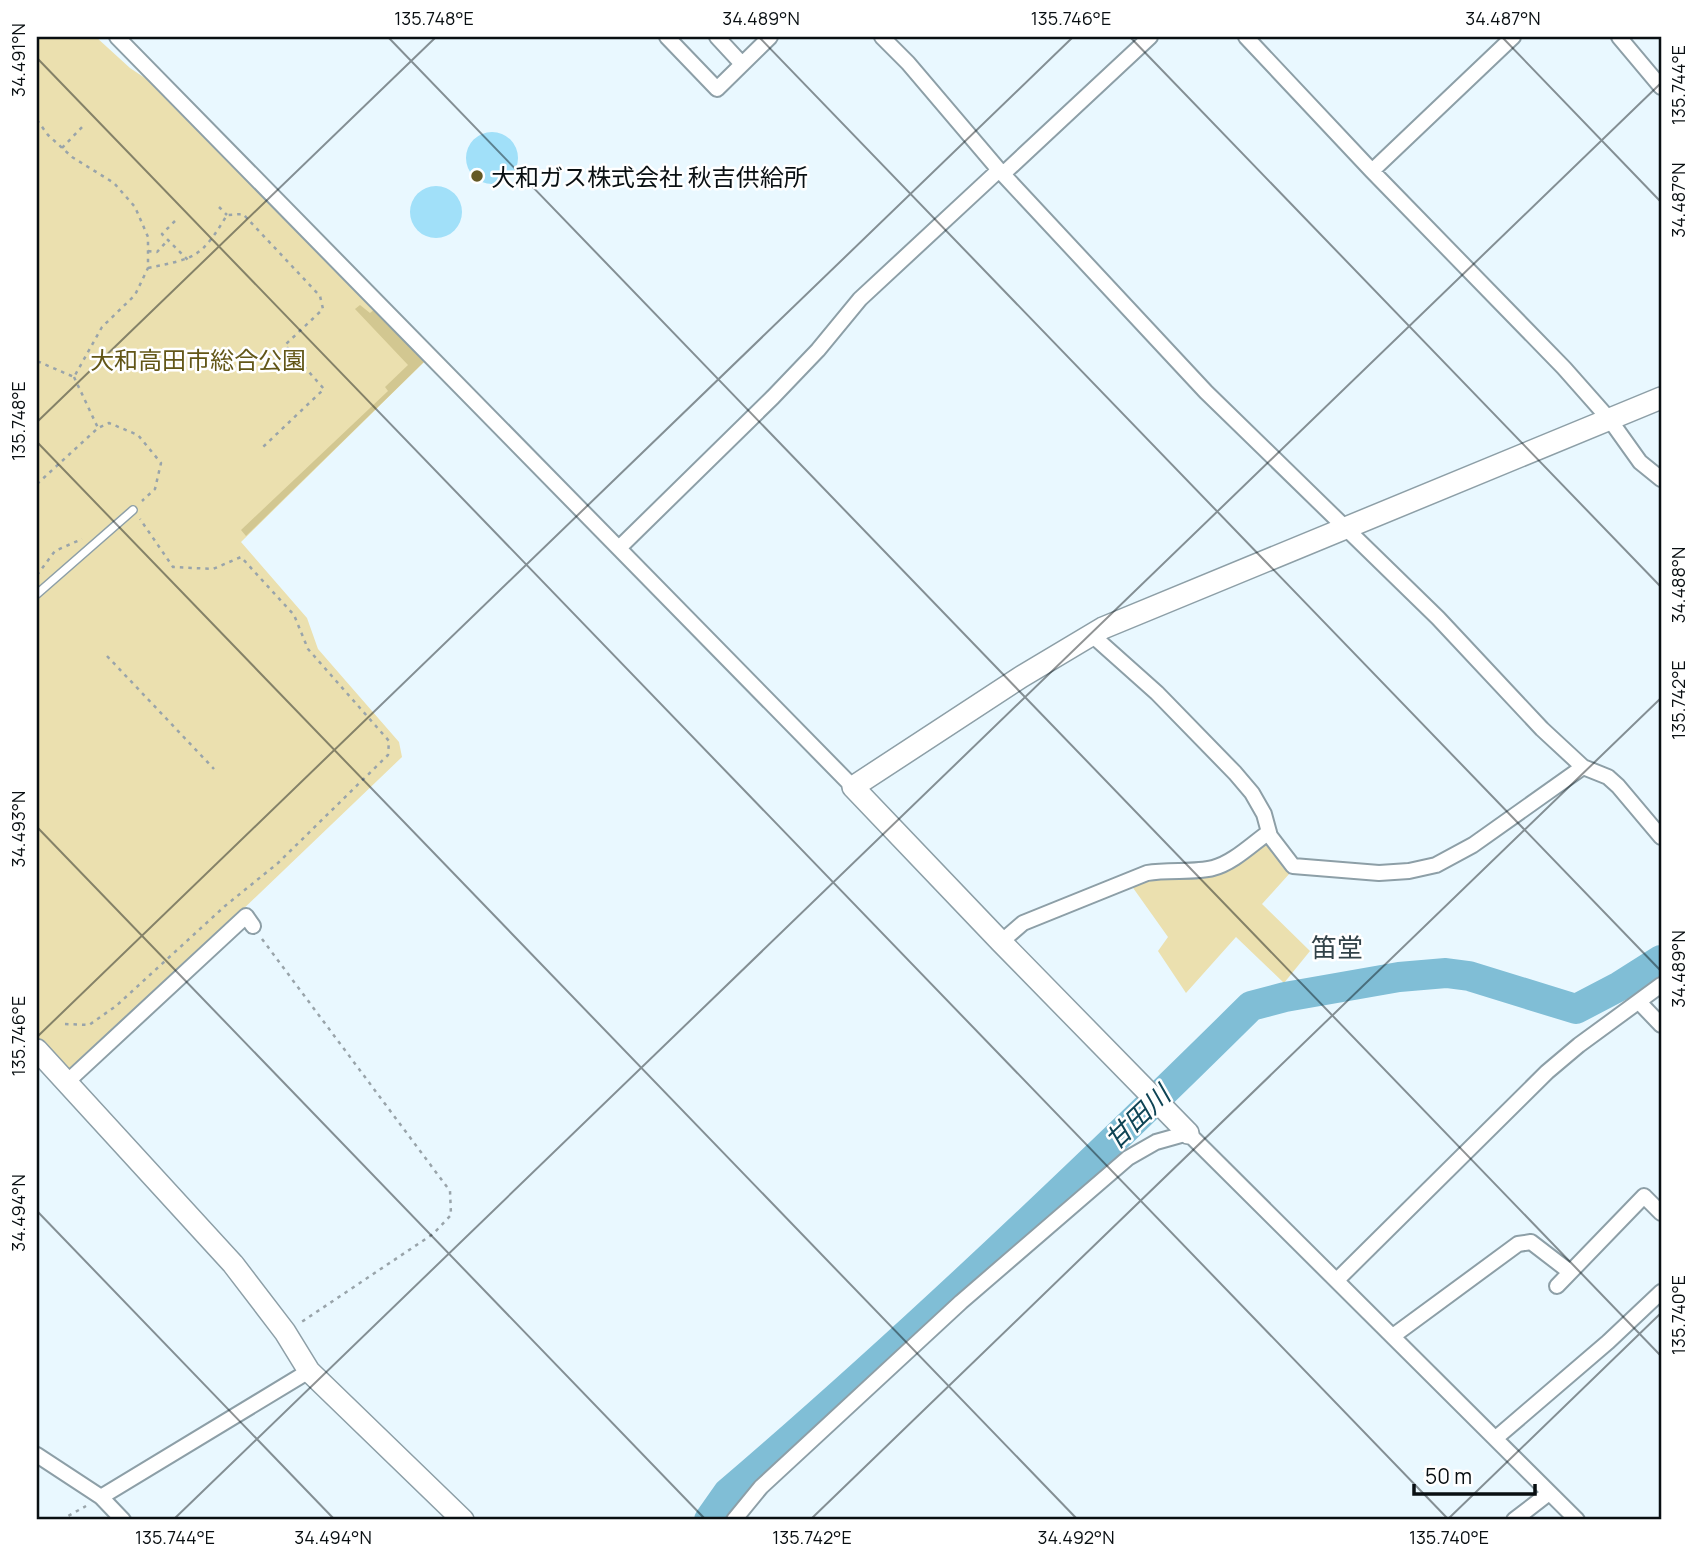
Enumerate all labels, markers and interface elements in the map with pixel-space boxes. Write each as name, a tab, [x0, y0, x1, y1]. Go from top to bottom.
text: 135.748°E	[394, 6, 474, 30]
text: 34.489°N	[722, 6, 800, 30]
text: 135.746°E	[1031, 6, 1111, 30]
text: 34.487°N	[1465, 6, 1541, 30]
text: 34.491°N	[6, 23, 30, 97]
text: 135.744°E	[1666, 45, 1690, 125]
place label: 大和ガス株式会社 秋吉供給所	[491, 160, 808, 193]
text: 34.487°N	[1666, 162, 1690, 238]
marker: 大和ガス株式会社 秋吉供給所	[469, 168, 485, 184]
park label: 大和高田市総合公園	[90, 343, 306, 376]
text: 135.748°E	[6, 381, 30, 461]
text: 34.488°N	[1666, 547, 1690, 623]
text: 135.742°E	[1666, 660, 1690, 740]
text: 34.493°N	[6, 791, 30, 867]
district label: 笛堂	[1311, 929, 1363, 965]
text: 34.489°N	[1666, 930, 1690, 1008]
text: 135.746°E	[6, 996, 30, 1076]
water label: 甘田川	[1096, 1075, 1180, 1157]
text: 34.494°N	[6, 1174, 30, 1252]
text: 135.740°E	[1666, 1275, 1690, 1355]
scale bar	[1414, 1452, 1535, 1496]
text: 50 m	[1425, 1462, 1472, 1490]
text: 135.744°E	[135, 1525, 215, 1549]
text: 34.494°N	[294, 1525, 372, 1549]
text: 135.742°E	[772, 1525, 852, 1549]
text: 34.492°N	[1037, 1525, 1115, 1549]
text: 135.740°E	[1409, 1525, 1489, 1549]

